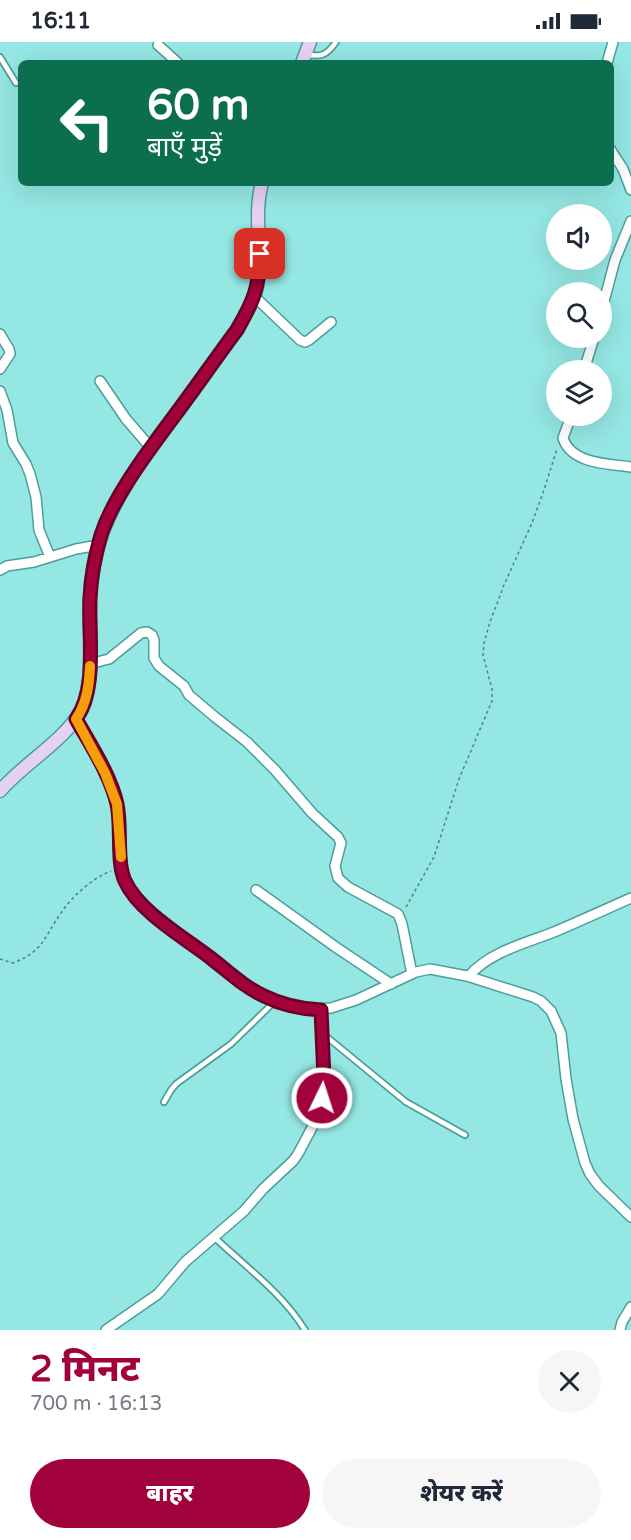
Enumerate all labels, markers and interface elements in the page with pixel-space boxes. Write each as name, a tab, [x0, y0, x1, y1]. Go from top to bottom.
text: 16:11	[30, 8, 91, 34]
text: 60 m	[147, 80, 249, 131]
icon: left	[48, 84, 126, 162]
text: बाएँ मुड़ें	[147, 131, 222, 164]
map controls	[546, 204, 612, 426]
button: sound	[546, 204, 612, 270]
pin	[234, 228, 285, 279]
icon: arrive	[243, 237, 276, 270]
button: search	[546, 282, 612, 348]
button: layers	[546, 360, 612, 426]
position arrow	[290, 1066, 354, 1130]
text: 2 मिनट	[30, 1348, 139, 1391]
button: close	[538, 1350, 601, 1413]
text: 700 m · 16:13	[30, 1392, 162, 1416]
button: बाहर	[30, 1459, 310, 1528]
button: शेयर करें	[322, 1459, 601, 1528]

